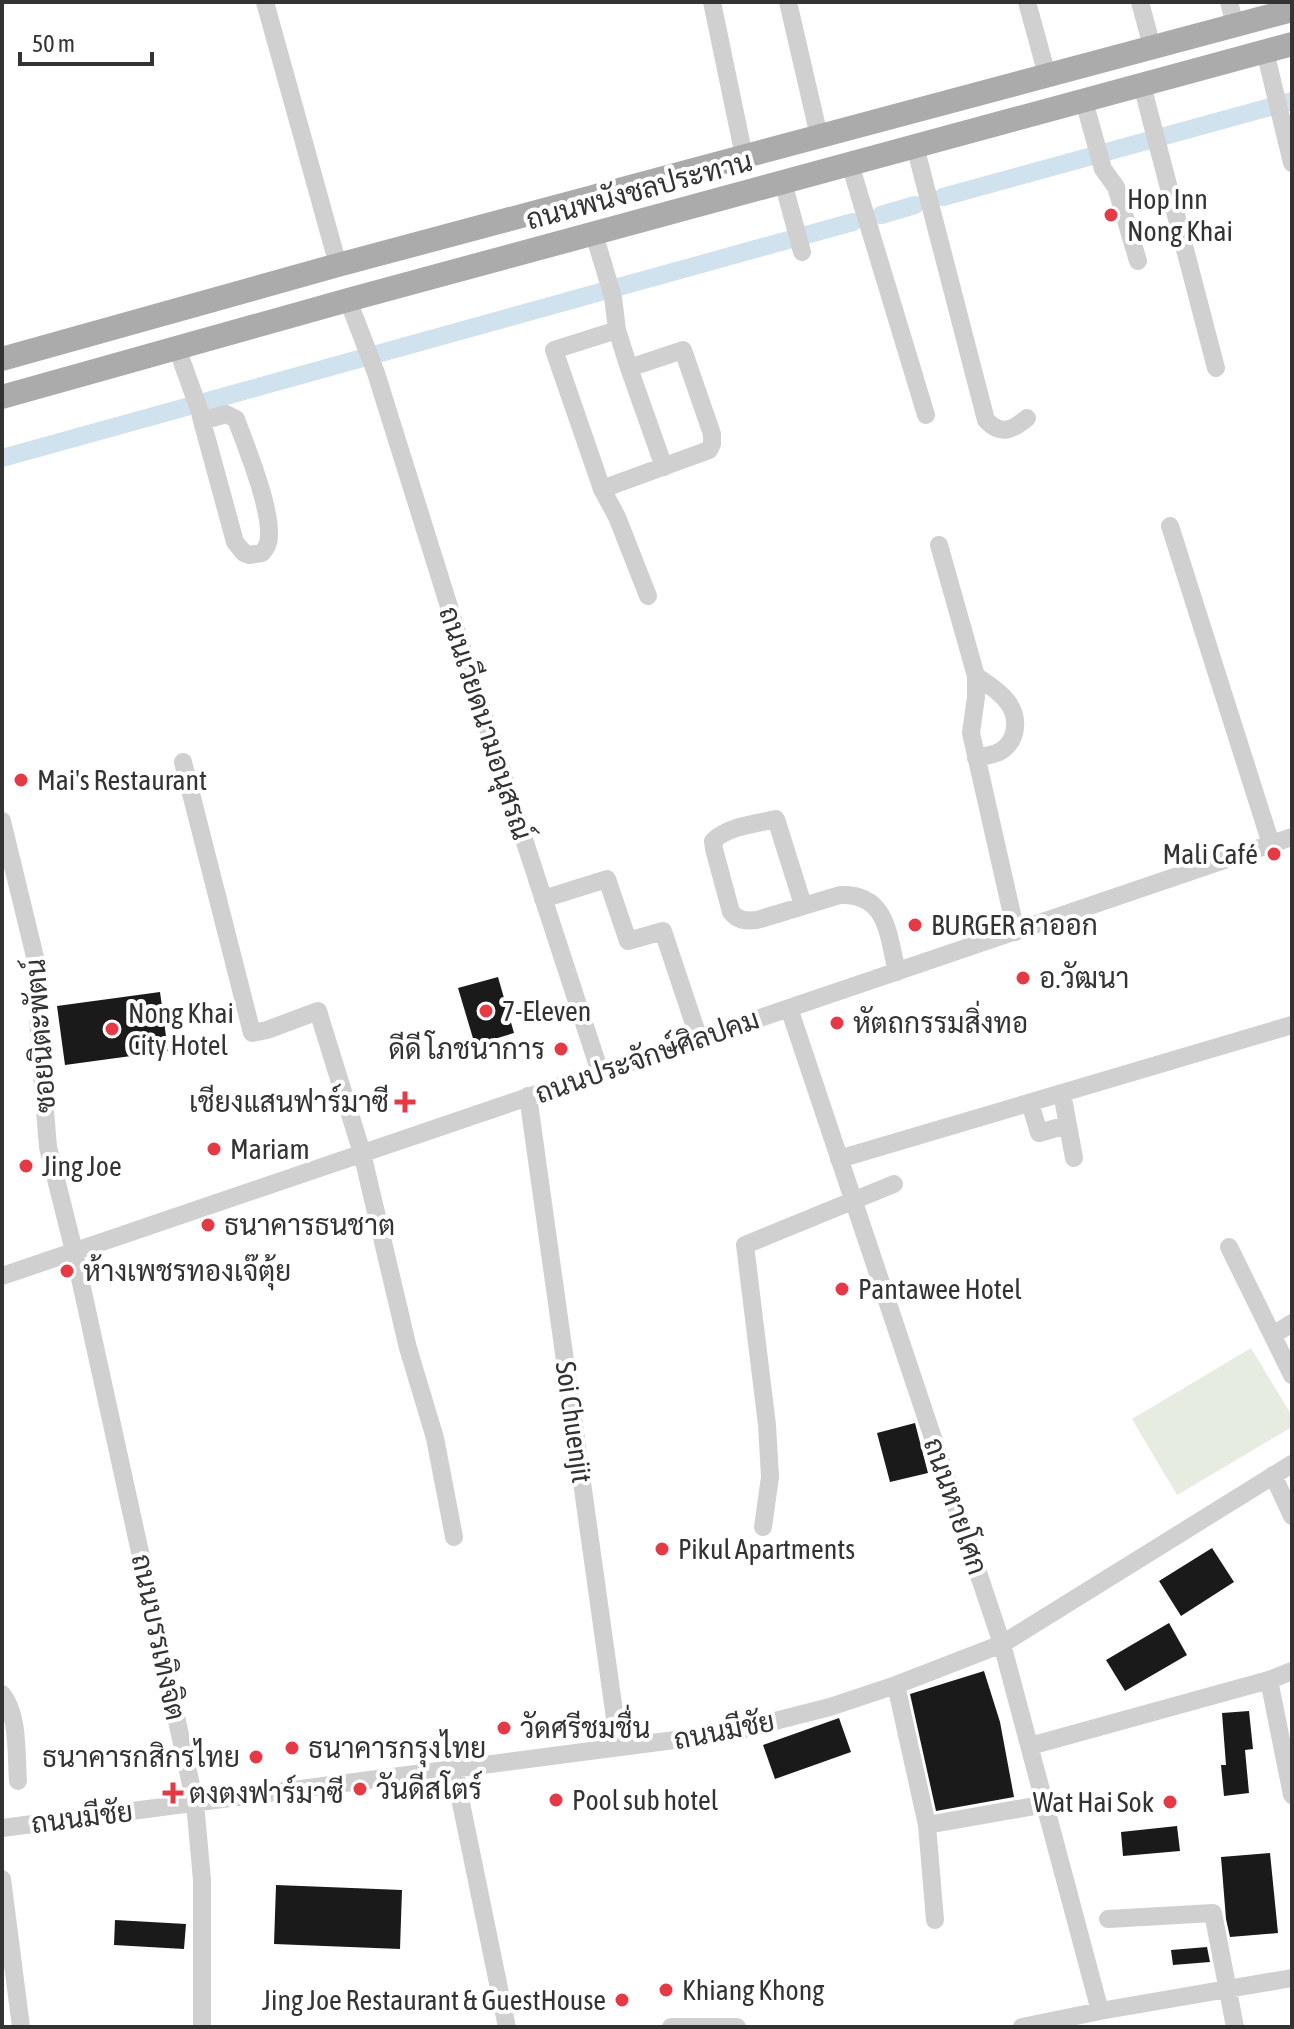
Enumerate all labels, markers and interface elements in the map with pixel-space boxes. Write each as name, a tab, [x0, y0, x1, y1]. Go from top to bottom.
scale bar	[20, 16, 152, 66]
text: 50 m	[32, 30, 75, 57]
street label: ถนนพนังชลประทาน	[522, 143, 755, 236]
place label: Hop Inn Nong Khai	[1127, 183, 1233, 247]
marker: Hop Inn Nong Khai	[1102, 206, 1120, 224]
street label: ถนนเวียดนามอนุสรณ์	[429, 601, 542, 845]
place label: Mai's Restaurant	[37, 764, 207, 796]
marker: Mai's Restaurant	[12, 771, 30, 789]
place label: Mali Café	[1162, 838, 1258, 870]
marker: Mali Café	[1265, 845, 1283, 863]
place label: BURGER ลาออก	[931, 909, 1098, 941]
marker: BURGER ลาออก	[906, 916, 924, 934]
street label: ซอยนิตะพัตน์	[16, 958, 61, 1114]
place label: อ.วัฒนา	[1039, 960, 1129, 994]
marker: อ.วัฒนา	[1014, 969, 1032, 987]
place label: 7-Eleven	[502, 995, 591, 1027]
place label: Nong Khai City Hotel	[128, 997, 234, 1061]
street label: ถนนประจักษ์ศิลปคม	[530, 1000, 763, 1109]
place label: หัตถกรรมสิ่งทอ	[853, 1000, 1028, 1039]
marker: 7-Eleven	[477, 1002, 495, 1020]
marker: หัตถกรรมสิ่งทอ	[828, 1014, 846, 1032]
marker: Nong Khai City Hotel	[103, 1020, 121, 1038]
place label: ดีดี โภชนาการ	[389, 1030, 545, 1065]
marker: ดีดี โภชนาการ	[552, 1040, 570, 1058]
place label: เชียงแสนฟาร์มาซี	[189, 1083, 389, 1118]
marker: เชียงแสนฟาร์มาซี	[396, 1093, 414, 1111]
place label: Mariam	[230, 1133, 310, 1165]
marker: Mariam	[205, 1140, 223, 1158]
place label: Jing Joe	[42, 1150, 122, 1182]
marker: Jing Joe	[17, 1157, 35, 1175]
place label: ธนาคารธนชาต	[224, 1209, 395, 1241]
marker: ธนาคารธนชาต	[199, 1216, 217, 1234]
place label: ห้างเพชรทองเจ๊ตุ้ย	[83, 1253, 291, 1291]
marker: ห้างเพชรทองเจ๊ตุ้ย	[58, 1262, 76, 1280]
place label: Pantawee Hotel	[858, 1273, 1022, 1305]
marker: Pantawee Hotel	[833, 1280, 851, 1298]
street label: Soi Chuenjit	[550, 1359, 598, 1485]
street label: ถนนหายโศก	[918, 1432, 997, 1579]
place label: Pikul Apartments	[678, 1533, 855, 1565]
marker: Pikul Apartments	[653, 1540, 671, 1558]
street label: ถนนบรรเทิงจิต	[126, 1551, 192, 1723]
street label: ถนนมีชัย	[670, 1703, 777, 1755]
place label: วัดศรีชมชื่น	[520, 1704, 650, 1744]
marker: วัดศรีชมชื่น	[495, 1719, 513, 1737]
place label: ธนาคารกรุงไทย	[308, 1729, 486, 1768]
place label: ธนาคารกสิกรไทย	[42, 1738, 240, 1773]
marker: ธนาคารกรุงไทย	[283, 1739, 301, 1757]
marker: ธนาคารกสิกรไทย	[247, 1748, 265, 1766]
place label: วันดีสโตร์	[376, 1770, 482, 1805]
place label: ตงตงฟาร์มาซี	[189, 1774, 344, 1809]
marker: วันดีสโตร์	[351, 1780, 369, 1798]
marker: ตงตงฟาร์มาซี	[164, 1784, 182, 1802]
place label: Pool sub hotel	[572, 1784, 719, 1816]
place label: Wat Hai Sok	[1033, 1786, 1154, 1818]
marker: Pool sub hotel	[547, 1791, 565, 1809]
street label: ถนนมีชัย	[29, 1793, 135, 1839]
marker: Wat Hai Sok	[1161, 1793, 1179, 1811]
place label: Khiang Khong	[682, 1974, 824, 2006]
marker: Khiang Khong	[657, 1981, 675, 1999]
place label: Jing Joe Restaurant & GuestHouse	[262, 1984, 606, 2016]
marker: Jing Joe Restaurant & GuestHouse	[613, 1991, 631, 2009]

